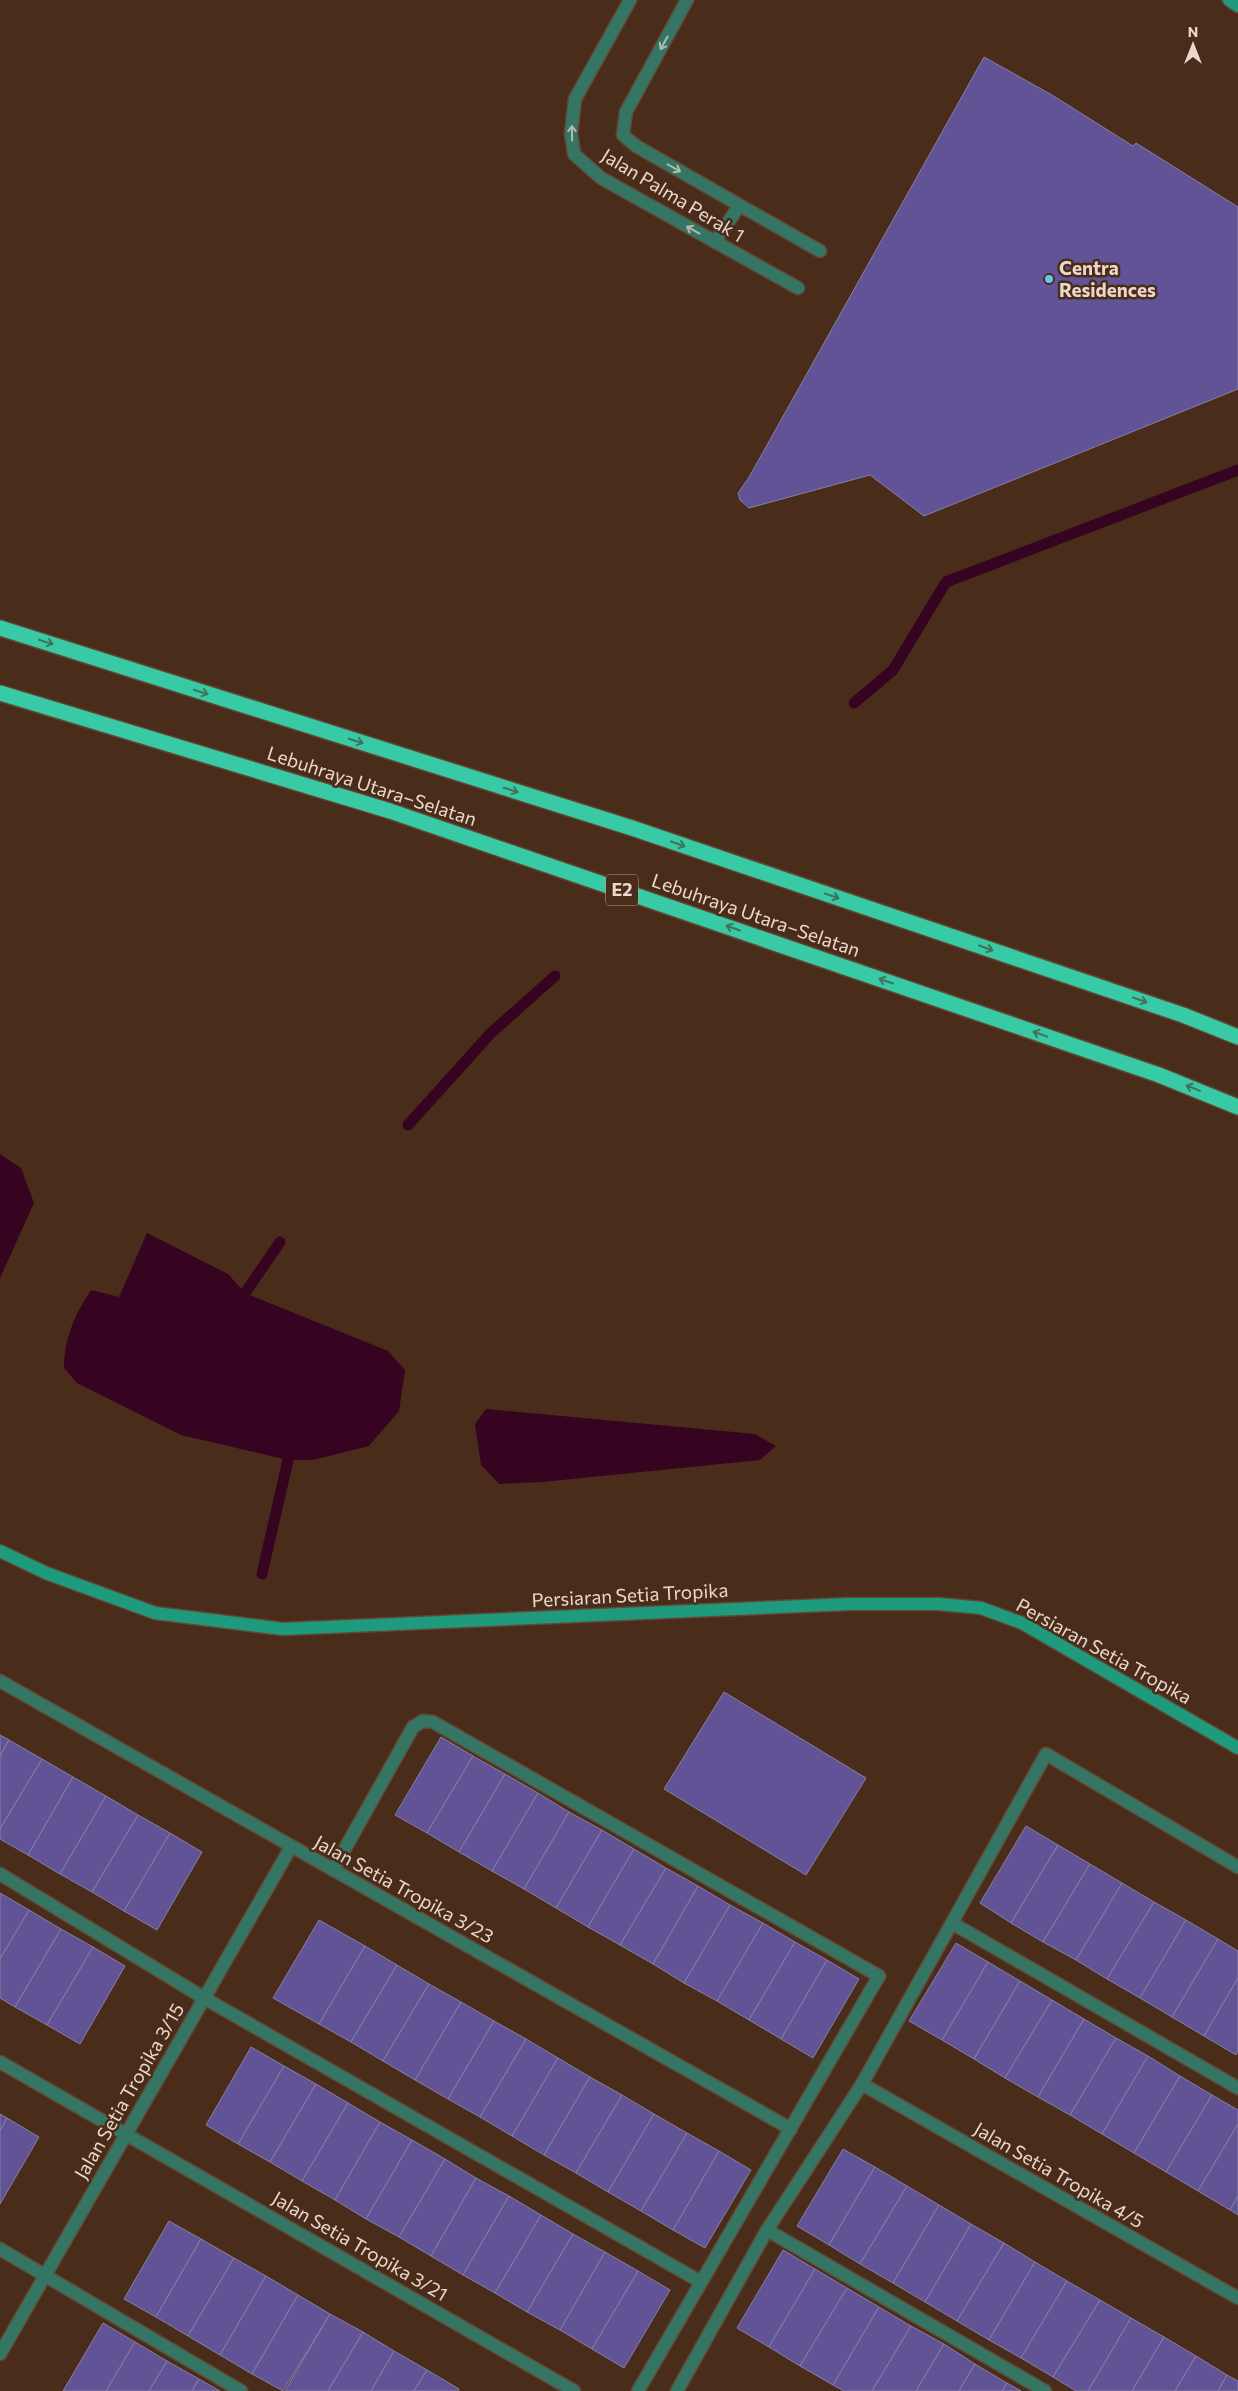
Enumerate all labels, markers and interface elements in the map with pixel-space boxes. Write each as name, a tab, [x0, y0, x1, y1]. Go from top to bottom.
north arrow	[1168, 20, 1218, 70]
text: N	[1188, 23, 1198, 40]
one-way arrow	[659, 35, 669, 50]
one-way arrow	[567, 126, 577, 142]
street label: Jalan Palma Perak 1	[598, 143, 749, 246]
one-way arrow	[666, 163, 680, 173]
one-way arrow	[686, 225, 701, 234]
place label: Centra Residences	[1059, 256, 1156, 301]
marker: Centra Residences	[1043, 273, 1055, 285]
one-way arrow	[38, 638, 54, 648]
one-way arrow	[193, 687, 209, 697]
one-way arrow	[348, 736, 364, 746]
street label: Lebuhraya Utara–Selatan	[265, 741, 480, 830]
one-way arrow	[503, 785, 519, 795]
one-way arrow	[670, 839, 686, 849]
street label: Lebuhraya Utara–Selatan	[649, 868, 863, 961]
road number: E2	[606, 874, 638, 906]
one-way arrow	[823, 892, 839, 901]
one-way arrow	[725, 923, 741, 932]
one-way arrow	[977, 944, 993, 953]
one-way arrow	[879, 976, 895, 985]
one-way arrow	[1131, 996, 1147, 1005]
one-way arrow	[1032, 1028, 1048, 1038]
one-way arrow	[1186, 1083, 1201, 1093]
street label: Persiaran Setia Tropika	[531, 1578, 729, 1611]
street label: Persiaran Setia Tropika	[1012, 1593, 1196, 1708]
street label: Jalan Setia Tropika 3/23	[311, 1830, 498, 1947]
street label: Jalan Setia Tropika 3/15	[69, 1999, 188, 2183]
street label: Jalan Setia Tropika 4/5	[970, 2117, 1148, 2233]
street label: Jalan Setia Tropika 3/21	[268, 2186, 452, 2305]

